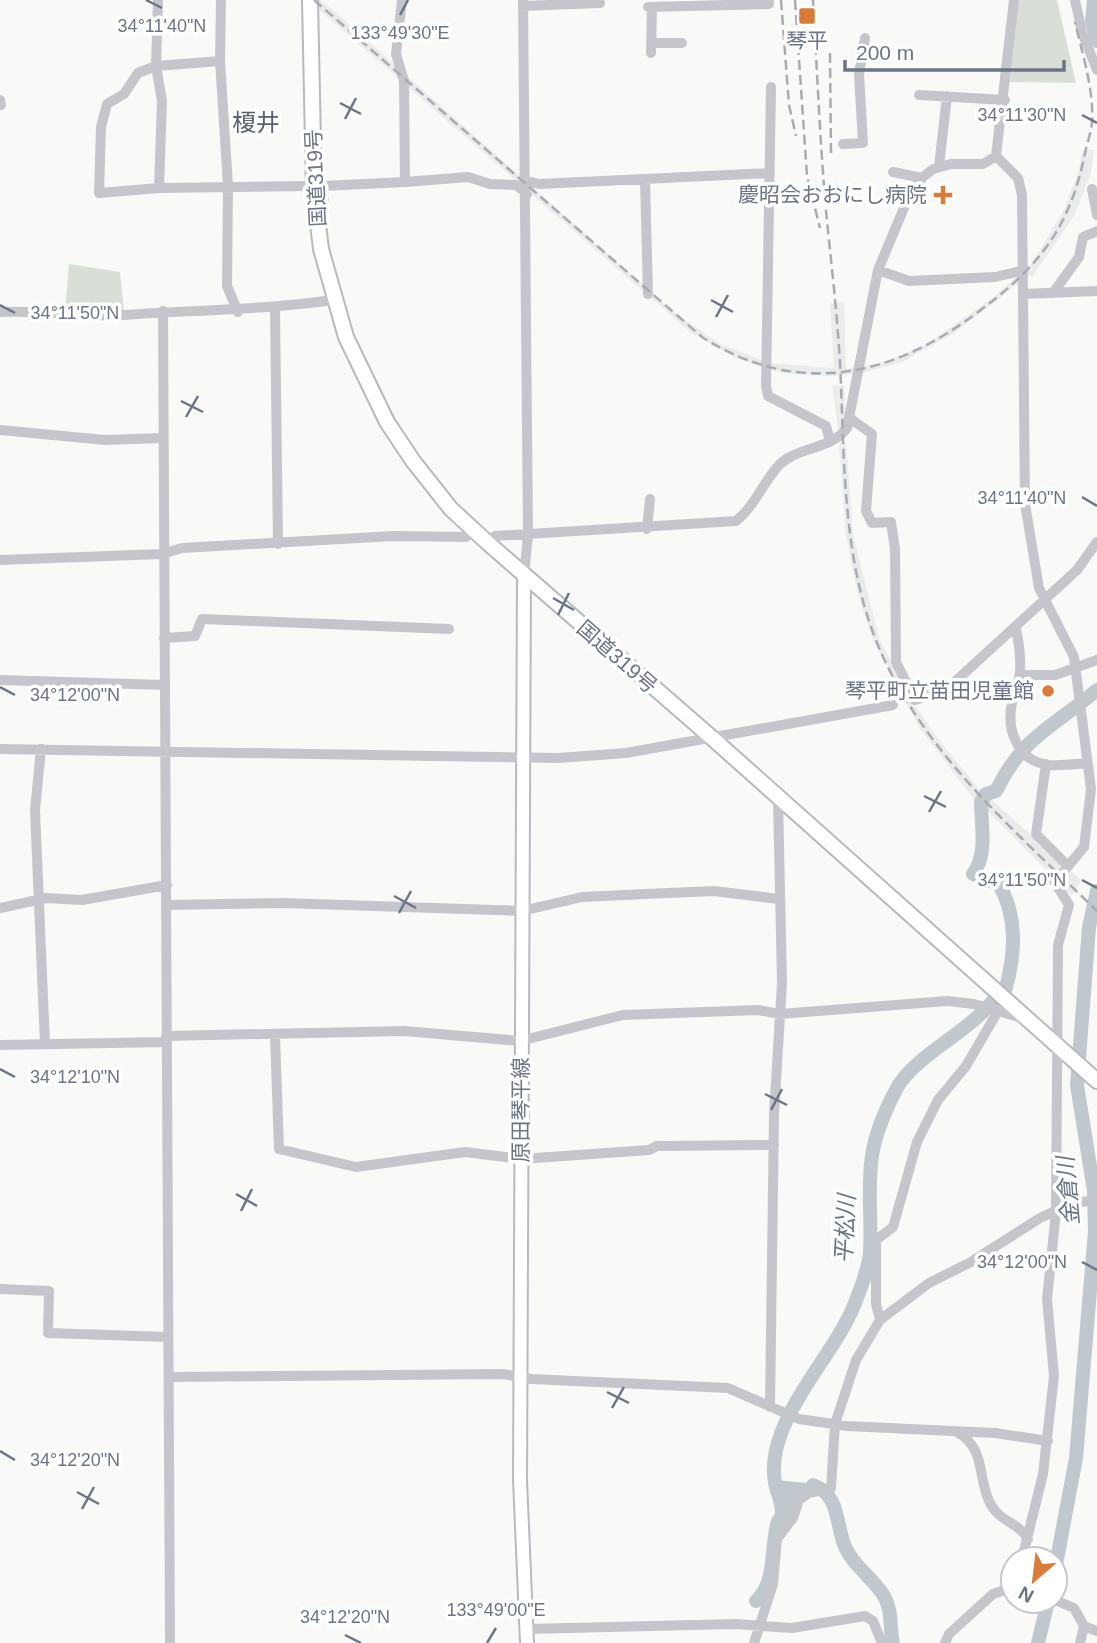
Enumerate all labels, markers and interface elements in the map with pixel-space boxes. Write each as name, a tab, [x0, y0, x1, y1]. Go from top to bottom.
marker: 琴平	[797, 6, 817, 26]
text: 34°11'40"N	[118, 16, 206, 36]
text: 133°49'30"E	[350, 23, 450, 43]
scale bar	[845, 28, 1064, 72]
place label: 琴平	[786, 29, 828, 52]
text: 200 m	[856, 41, 914, 64]
text: 34°11'30"N	[978, 105, 1066, 125]
district label: 榎井	[232, 109, 280, 136]
street label: 国道319号	[301, 128, 330, 228]
place label: 慶昭会おおにし病院	[738, 183, 927, 206]
marker: 慶昭会おおにし病院	[933, 185, 953, 205]
text: 34°11'50"N	[31, 303, 119, 323]
text: 34°11'40"N	[978, 488, 1066, 508]
street label: 国道319号	[573, 616, 662, 697]
place label: 琴平町立苗田児童館	[845, 679, 1034, 702]
marker: 琴平町立苗田児童館	[1040, 683, 1056, 699]
text: 34°12'00"N	[30, 685, 120, 705]
text: 34°11'50"N	[978, 870, 1066, 890]
street label: 原田琴平線	[509, 1058, 532, 1163]
text: 34°12'10"N	[30, 1067, 120, 1087]
water label: 金倉川	[1052, 1153, 1084, 1227]
water label: 平松川	[830, 1191, 860, 1264]
text: 34°12'00"N	[977, 1252, 1067, 1272]
text: 34°12'20"N	[30, 1450, 120, 1470]
north arrow	[999, 1545, 1069, 1615]
text: N	[1015, 1582, 1037, 1607]
text: 133°49'00"E	[446, 1600, 546, 1620]
text: 34°12'20"N	[300, 1607, 390, 1627]

